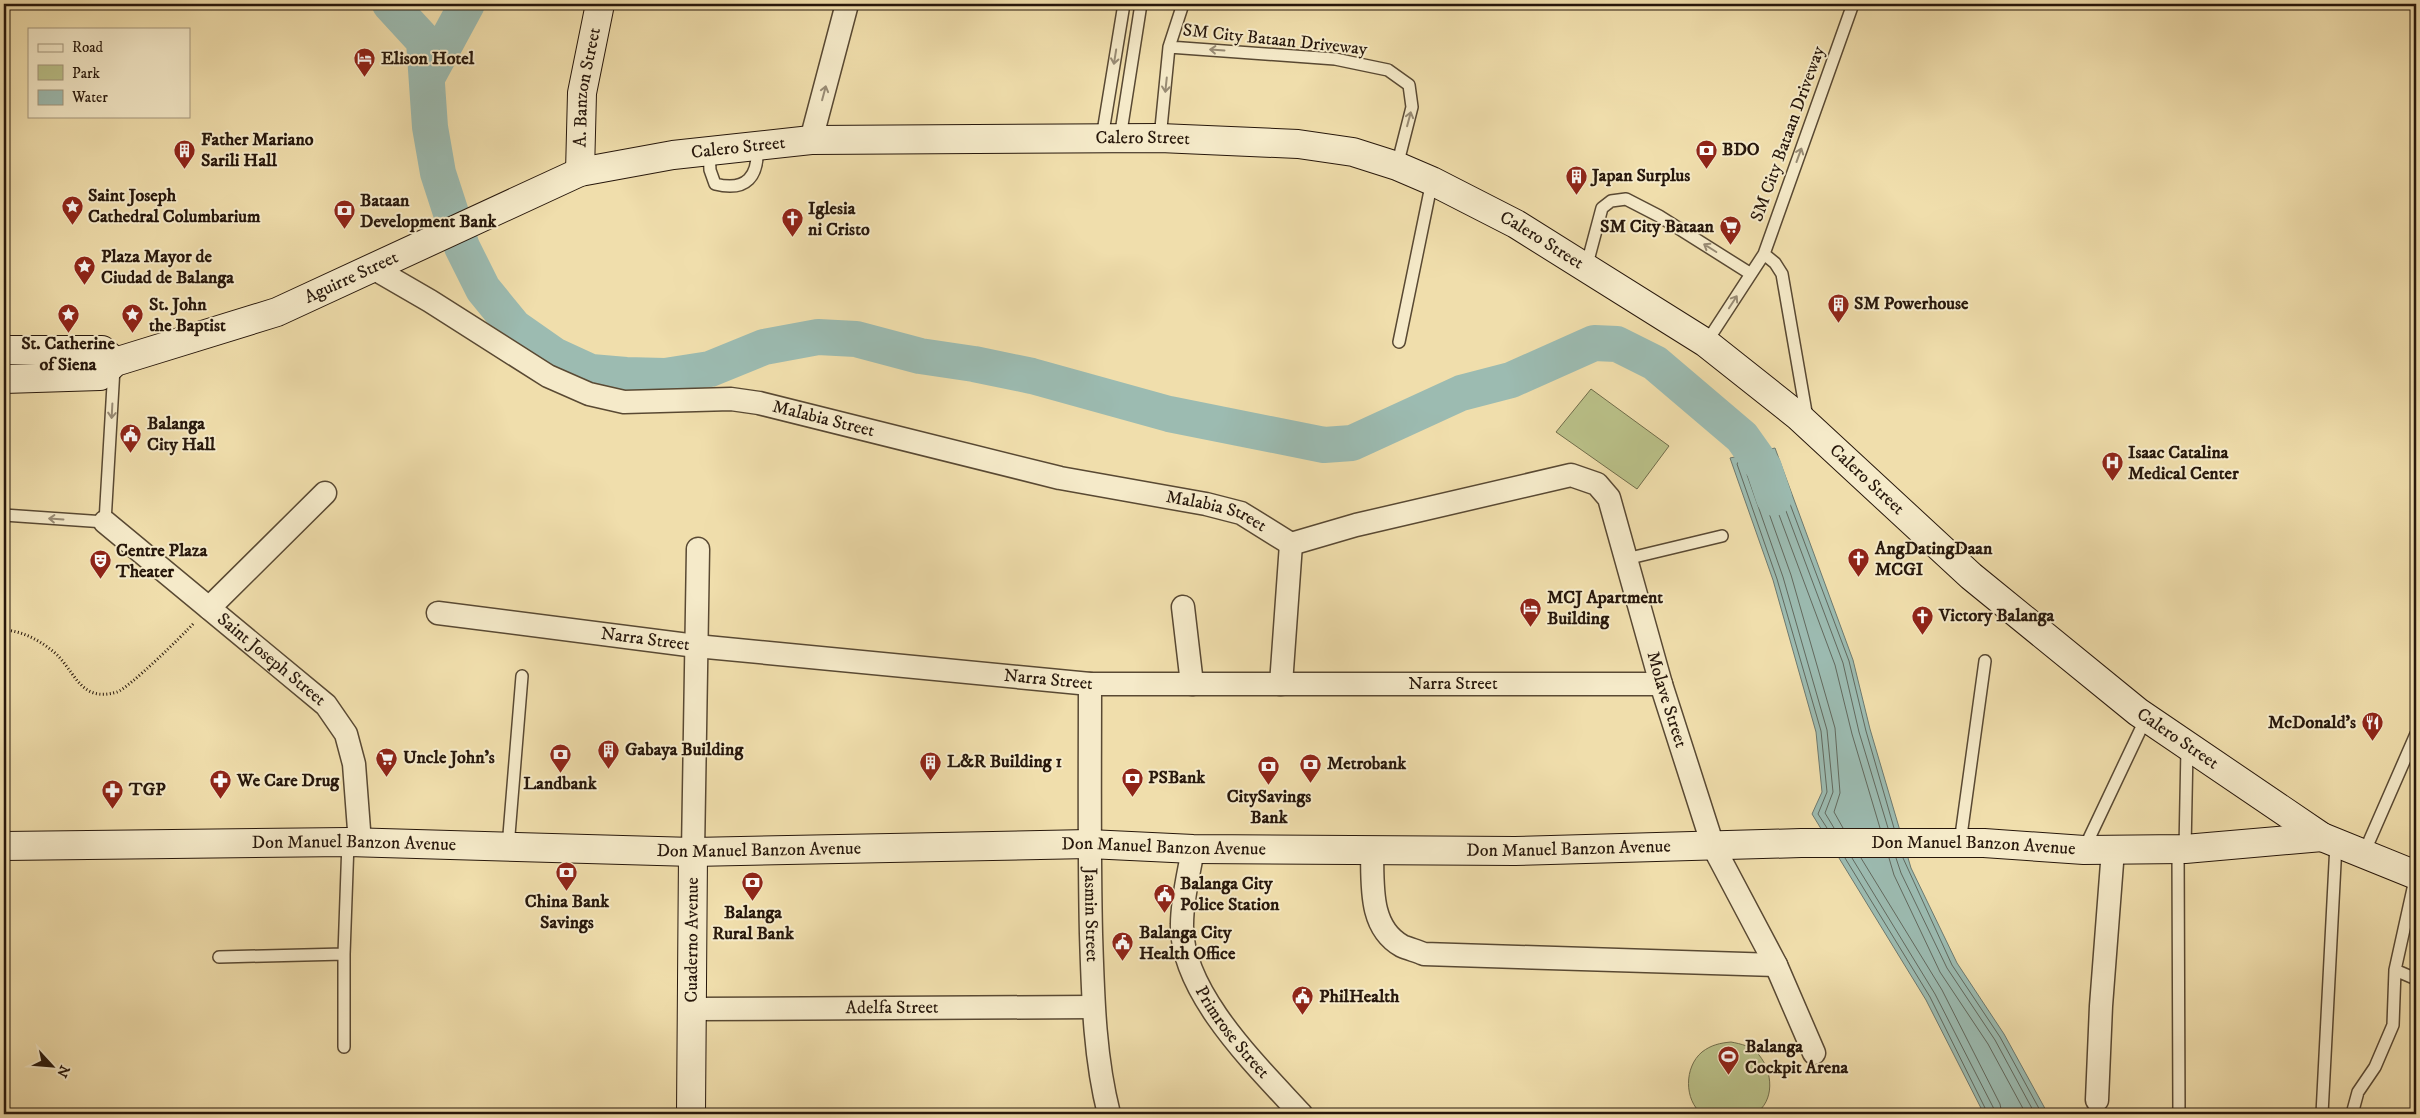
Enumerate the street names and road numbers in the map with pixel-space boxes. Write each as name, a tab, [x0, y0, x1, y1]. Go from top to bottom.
street label: SM City Bataan Driveway	[1182, 19, 1369, 61]
street label: A. Banzon Street	[570, 26, 606, 148]
street label: SM City Bataan Driveway	[1746, 43, 1830, 225]
street label: Calero Street	[1096, 127, 1191, 150]
street label: Calero Street	[690, 132, 787, 164]
street label: Calero Street	[1496, 207, 1588, 275]
street label: Aguirre Street	[301, 246, 402, 309]
street label: Malabia Street	[770, 396, 877, 442]
street label: Calero Street	[1825, 440, 1909, 520]
street label: Malabia Street	[1164, 486, 1271, 537]
street label: Saint Joseph Street	[213, 608, 330, 711]
street label: Narra Street	[600, 623, 691, 656]
street label: Molave Street	[1641, 649, 1692, 751]
street label: Narra Street	[1003, 665, 1094, 695]
street label: Narra Street	[1408, 673, 1498, 695]
street label: Calero Street	[2132, 703, 2223, 775]
street label: Don Manuel Banzon Avenue	[252, 831, 457, 856]
street label: Don Manuel Banzon Avenue	[1871, 832, 2076, 860]
street label: Don Manuel Banzon Avenue	[1061, 833, 1266, 860]
street label: Don Manuel Banzon Avenue	[1466, 836, 1671, 862]
street label: Don Manuel Banzon Avenue	[656, 838, 861, 863]
street label: Jasmin Street	[1079, 866, 1103, 963]
street label: Cuaderno Avenue	[681, 877, 704, 1003]
street label: Primrose Street	[1190, 982, 1274, 1084]
street label: Adelfa Street	[845, 997, 939, 1019]

